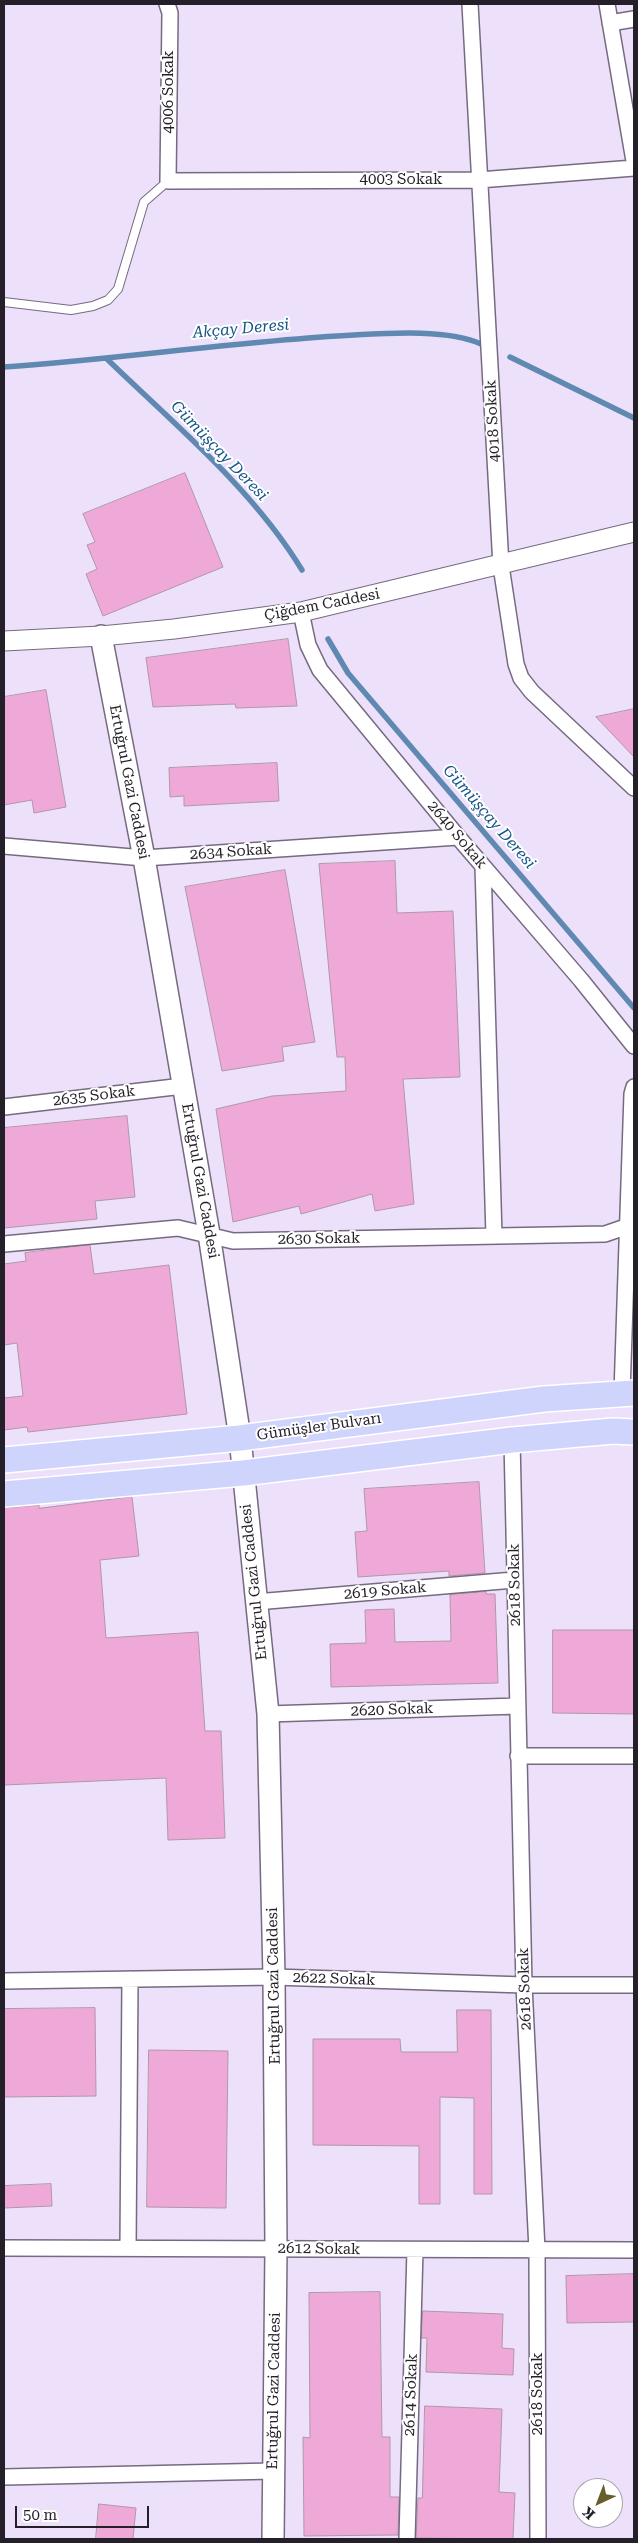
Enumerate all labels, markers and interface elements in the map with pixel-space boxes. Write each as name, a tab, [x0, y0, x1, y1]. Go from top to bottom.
street label: 4006 Sokak	[160, 51, 178, 133]
street label: 4003 Sokak	[360, 171, 442, 189]
water label: Akçay Deresi	[192, 315, 290, 343]
street label: 4018 Sokak	[482, 379, 504, 463]
water label: Gümüşçay Deresi	[166, 397, 272, 505]
street label: Çiğdem Caddesi	[263, 585, 381, 625]
street label: Ertuğrul Gazi Caddesi	[105, 703, 153, 861]
water label: Gümüşçay Deresi	[439, 761, 539, 873]
street label: 2640 Sokak	[423, 798, 491, 872]
street label: 2634 Sokak	[189, 840, 273, 864]
street label: 2635 Sokak	[52, 1082, 136, 1110]
street label: Ertuğrul Gazi Caddesi	[177, 1102, 223, 1260]
street label: 2630 Sokak	[277, 1229, 361, 1249]
street label: Gümüşler Bulvarı	[256, 1409, 382, 1445]
street label: Ertuğrul Gazi Caddesi	[237, 1503, 271, 1661]
street label: 2618 Sokak	[505, 1543, 525, 1627]
street label: 2619 Sokak	[343, 1578, 427, 1604]
street label: 2620 Sokak	[350, 1700, 434, 1720]
street label: Ertuğrul Gazi Caddesi	[264, 1907, 284, 2065]
street label: 2618 Sokak	[515, 1947, 535, 2031]
street label: 2622 Sokak	[292, 1969, 376, 1989]
street label: 2612 Sokak	[277, 2239, 361, 2259]
street label: Ertuğrul Gazi Caddesi	[264, 2312, 284, 2470]
street label: 2614 Sokak	[401, 2353, 421, 2437]
street label: 2618 Sokak	[529, 2353, 547, 2435]
north arrow	[573, 2478, 623, 2528]
scale bar	[18, 2496, 151, 2528]
text: K	[579, 2504, 598, 2523]
text: 50 m	[23, 2506, 57, 2524]

